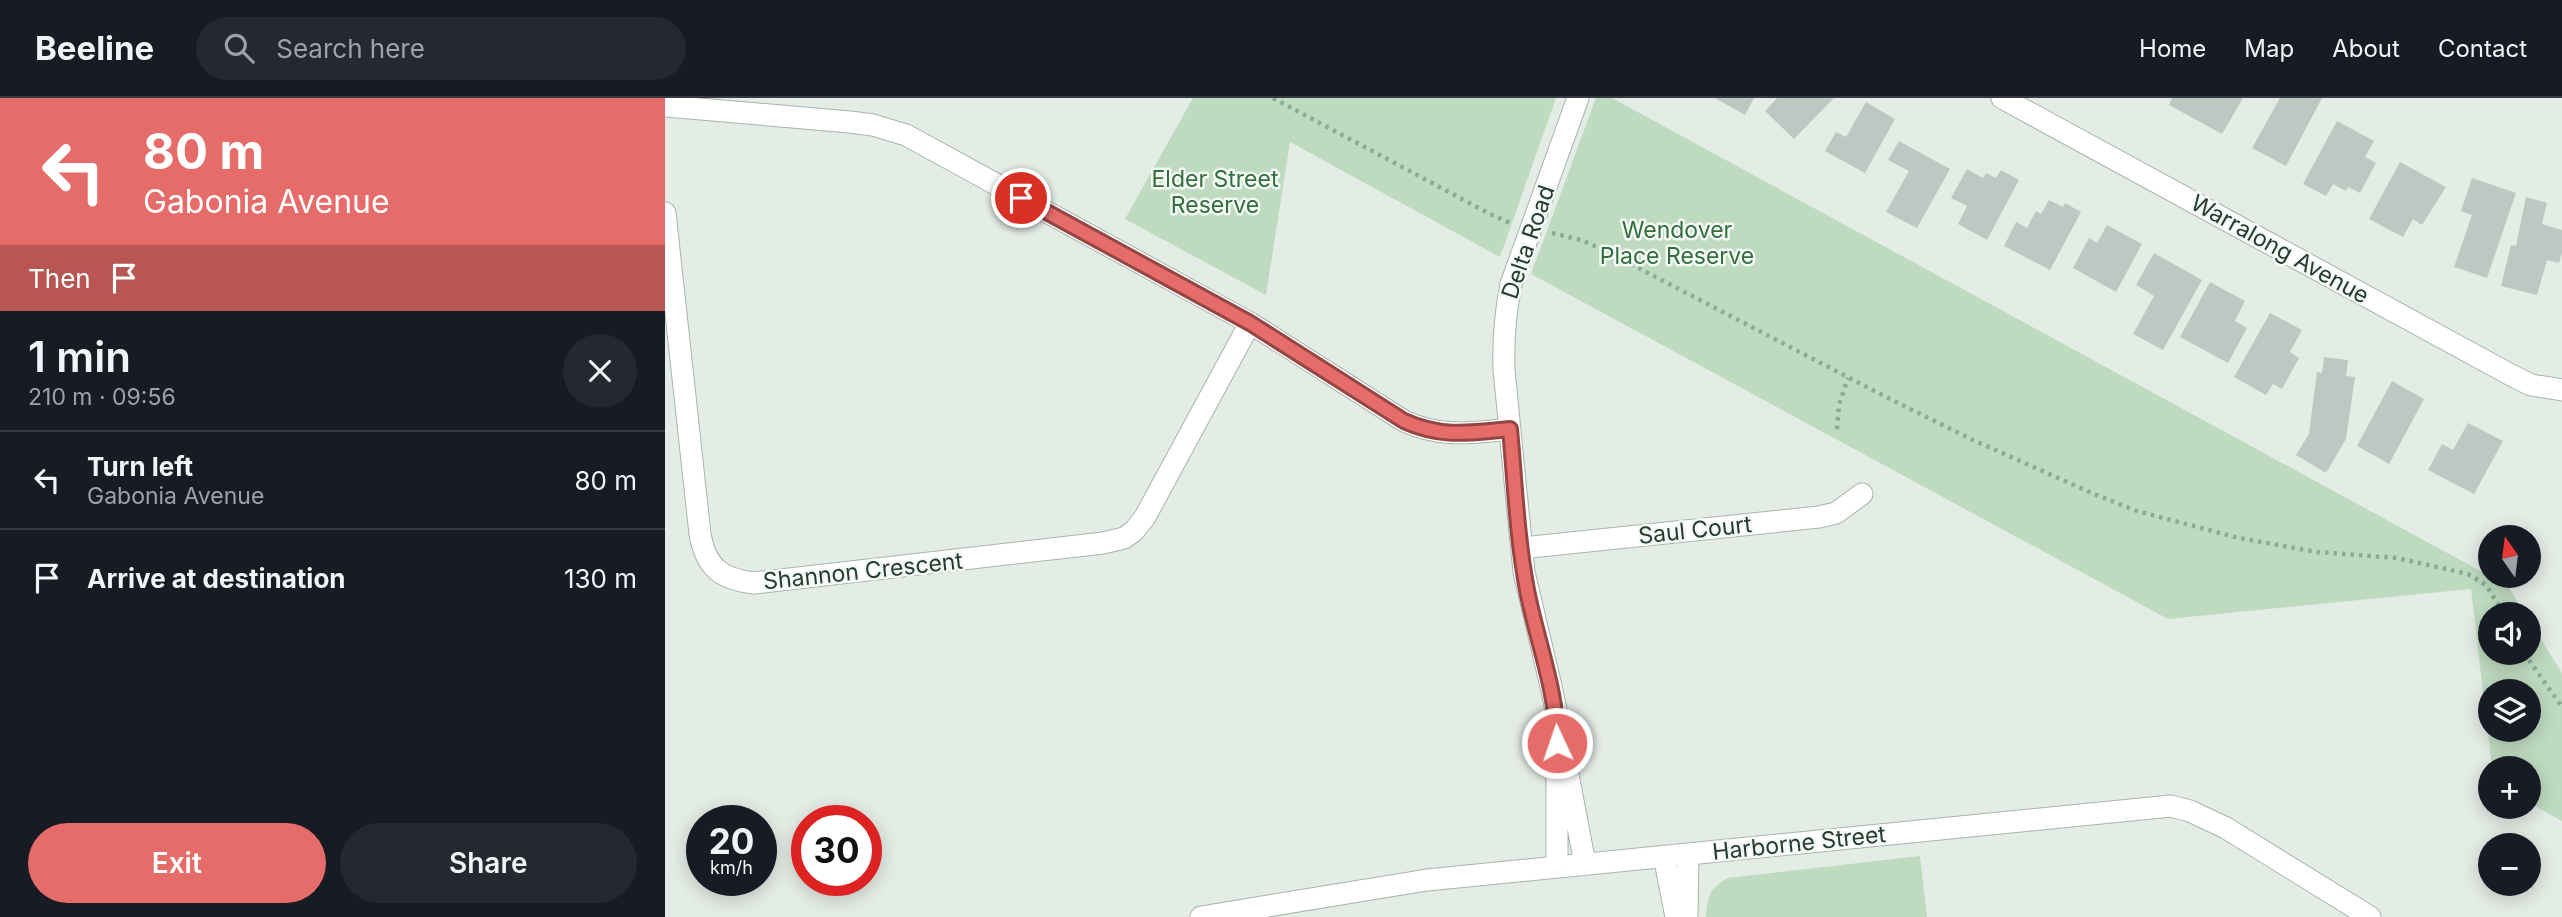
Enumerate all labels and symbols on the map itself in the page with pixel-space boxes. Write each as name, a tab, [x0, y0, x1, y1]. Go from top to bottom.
park label: Elder Street Reserve	[1152, 165, 1279, 219]
pin	[991, 168, 1051, 228]
street label: Delta Road	[1495, 181, 1561, 303]
street label: Warralong Avenue	[2186, 188, 2374, 310]
park label: Wendover Place Reserve	[1600, 216, 1754, 270]
street label: Saul Court	[1637, 510, 1754, 550]
north arrow	[2478, 525, 2541, 588]
street label: Shannon Crescent	[762, 547, 965, 595]
position arrow	[1520, 706, 1594, 780]
speed limit sign: 30	[791, 805, 882, 896]
street label: Harborne Street	[1711, 820, 1888, 866]

